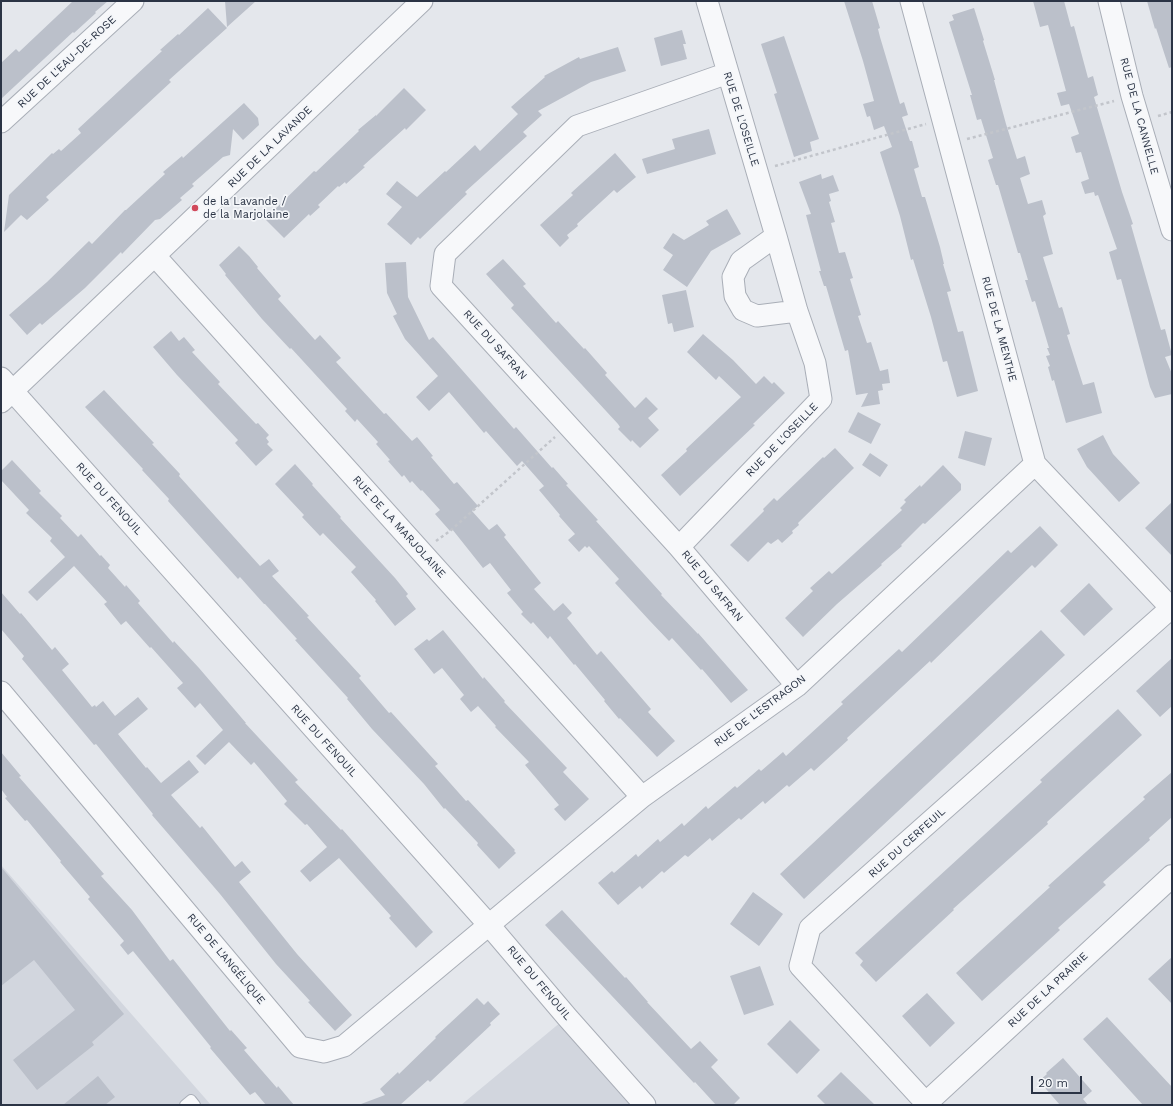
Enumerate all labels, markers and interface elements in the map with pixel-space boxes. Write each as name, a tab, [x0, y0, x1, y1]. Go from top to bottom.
street label: RUE DE L'EAU-DE-ROSE	[15, 13, 119, 111]
street label: RUE DE LA CANNELLE	[1117, 56, 1161, 176]
street label: RUE DE L'OSEILLE	[720, 70, 762, 168]
street label: RUE DE LA LAVANDE	[225, 103, 315, 191]
place label: de la Lavande / de la Marjolaine	[203, 195, 289, 221]
marker: de la Lavande / de la Marjolaine	[190, 203, 200, 213]
street label: RUE DE LA MENTHE	[979, 275, 1019, 383]
street label: RUE DU SAFRAN	[460, 308, 530, 382]
street label: RUE DE L'OSEILLE	[743, 400, 821, 480]
street label: RUE DU FENOUIL	[73, 460, 145, 538]
street label: RUE DE LA MARJOLAINE	[350, 473, 448, 581]
street label: RUE DU SAFRAN	[678, 548, 746, 624]
street label: RUE DE L'ESTRAGON	[712, 672, 808, 750]
street label: RUE DU FENOUIL	[288, 702, 360, 780]
street label: RUE DU CERFEUIL	[866, 805, 948, 881]
street label: RUE DE L'ANGÉLIQUE	[184, 911, 268, 1007]
street label: RUE DU FENOUIL	[504, 943, 574, 1023]
street label: RUE DE LA PRAIRIE	[1005, 950, 1091, 1030]
scale bar	[1033, 1068, 1084, 1094]
text: 20 m	[1038, 1076, 1068, 1090]

